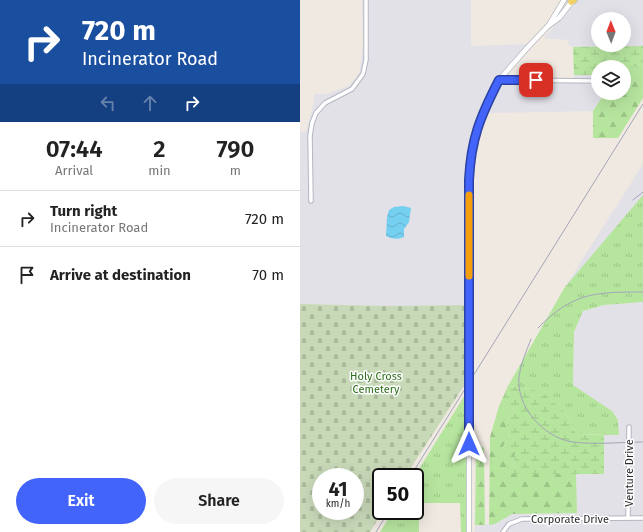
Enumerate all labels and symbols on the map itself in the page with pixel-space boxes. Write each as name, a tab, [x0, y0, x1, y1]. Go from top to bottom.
north arrow	[591, 12, 631, 52]
pin	[519, 63, 553, 97]
park label: Holy Cross Cemetery	[350, 370, 402, 396]
position arrow	[448, 423, 490, 465]
street label: Venture Drive	[623, 439, 636, 507]
speed limit sign: 50	[372, 468, 424, 520]
street label: Corporate Drive	[531, 513, 609, 526]

